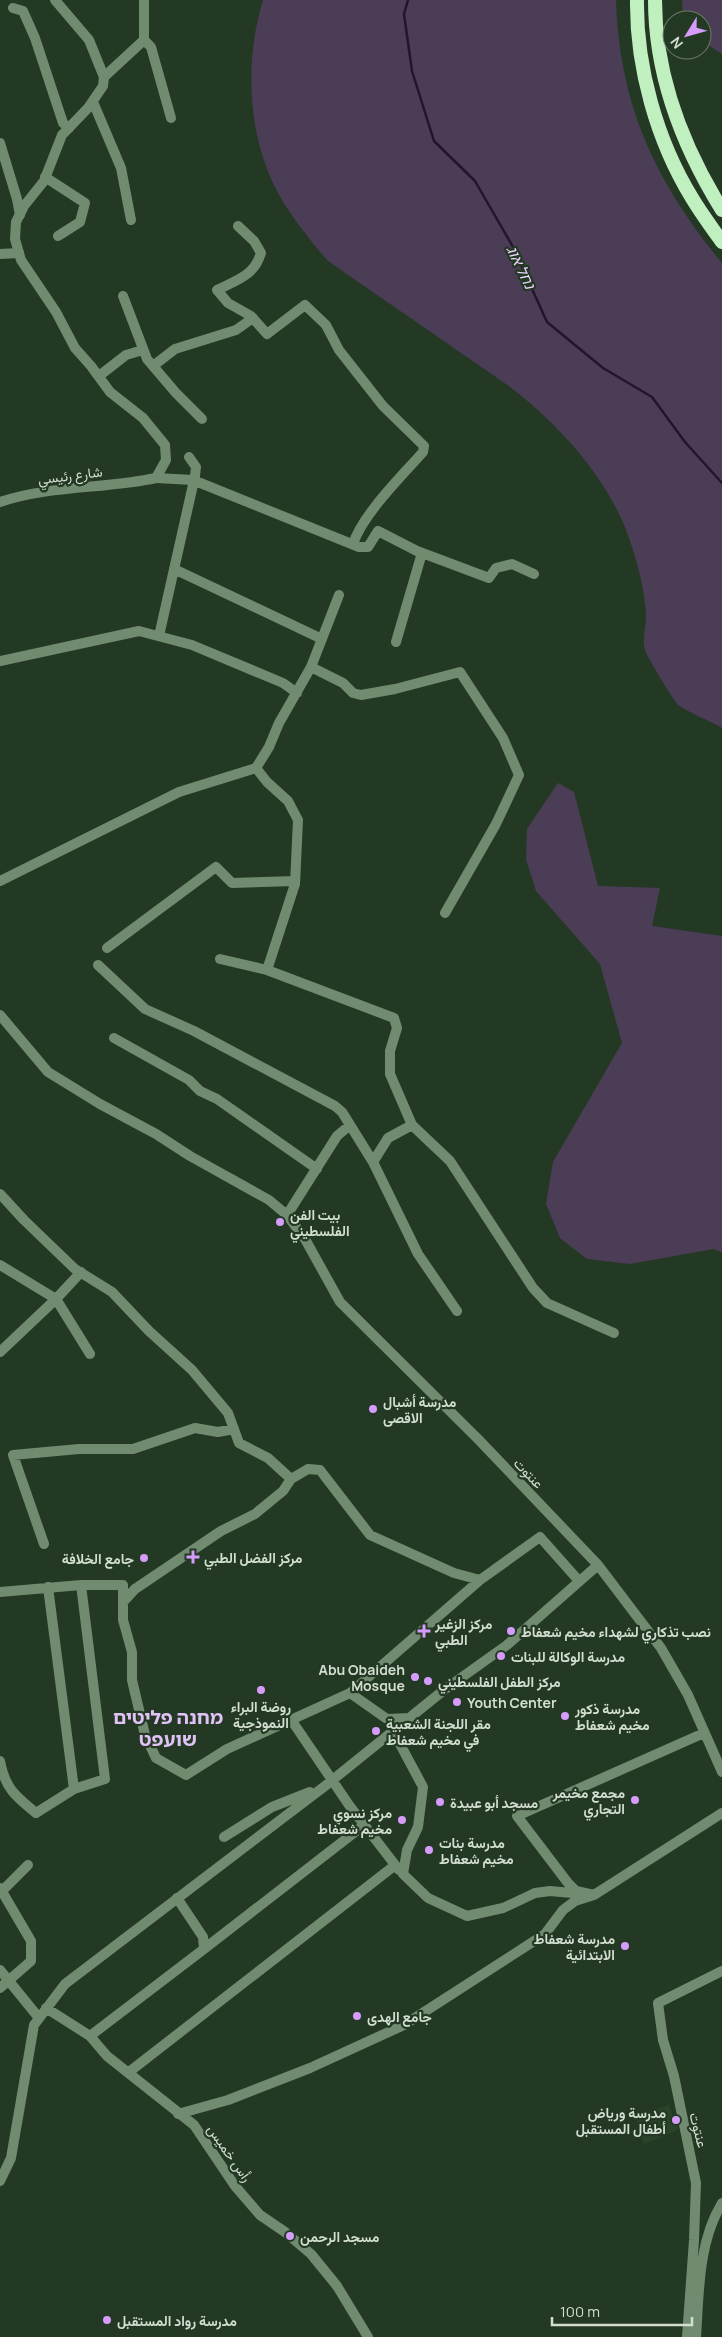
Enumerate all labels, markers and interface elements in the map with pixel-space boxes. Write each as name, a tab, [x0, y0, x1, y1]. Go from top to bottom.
north arrow	[662, 10, 712, 60]
text: N	[666, 33, 687, 53]
water label: נחל אוג	[501, 242, 541, 293]
street label: شارع رئيسي	[37, 462, 104, 491]
place label: بيت الفن الفلسطيني	[290, 1205, 350, 1243]
marker: بيت الفن الفلسطيني	[274, 1216, 286, 1228]
place label: مدرسة أشبال الاقصى	[383, 1392, 457, 1427]
marker: مدرسة أشبال الاقصى	[367, 1403, 379, 1415]
street label: عنتوت	[510, 1454, 548, 1492]
place label: مركز الفضل الطبي	[204, 1548, 303, 1570]
place label: جامع الخلافة	[62, 1549, 134, 1569]
marker: مركز الفضل الطبي	[186, 1550, 200, 1564]
marker: جامع الخلافة	[138, 1552, 150, 1564]
place label: مركز الزغير الطبي	[434, 1614, 493, 1652]
place label: نصب تذكاري لشهداء مخيم شعفاط	[521, 1622, 711, 1644]
marker: مركز الزغير الطبي	[417, 1624, 431, 1638]
marker: نصب تذكاري لشهداء مخيم شعفاط	[505, 1625, 517, 1637]
place label: مدرسة الوكالة للبنات	[511, 1647, 625, 1666]
marker: مدرسة الوكالة للبنات	[495, 1650, 507, 1662]
place label: Abu Obaideh Mosque	[319, 1660, 405, 1695]
marker: Abu Obaideh Mosque	[409, 1671, 421, 1683]
place label: مركز الطفل الفلسطيني	[438, 1672, 561, 1694]
marker: مركز الطفل الفلسطيني	[422, 1675, 434, 1687]
marker: روضة البراء النموذجية	[255, 1684, 267, 1696]
place label: Youth Center	[467, 1693, 557, 1712]
marker: Youth Center	[451, 1696, 463, 1708]
place label: روضة البراء النموذجية	[231, 1697, 291, 1732]
place label: مدرسة ذكور مخيم شعفاط	[574, 1699, 650, 1734]
district label: מחנה פליטים שועפט	[113, 1704, 223, 1752]
marker: مدرسة ذكور مخيم شعفاط	[559, 1710, 571, 1722]
place label: مقر اللجنة الشعبية في مخيم شعفاط	[386, 1714, 491, 1752]
marker: مقر اللجنة الشعبية في مخيم شعفاط	[370, 1725, 382, 1737]
place label: مجمع مخيمر التجاري	[552, 1783, 625, 1821]
place label: مسجد أبو عبيدة	[450, 1793, 539, 1812]
marker: مجمع مخيمر التجاري	[629, 1794, 641, 1806]
marker: مسجد أبو عبيدة	[434, 1796, 446, 1808]
place label: مركز نسوي مخيم شعفاط	[317, 1803, 392, 1838]
marker: مركز نسوي مخيم شعفاط	[396, 1814, 408, 1826]
place label: مدرسة بنات مخيم شعفاط	[439, 1833, 514, 1868]
marker: مدرسة بنات مخيم شعفاط	[423, 1844, 435, 1856]
place label: مدرسة شعفاط الابتدائية	[534, 1929, 615, 1964]
marker: مدرسة شعفاط الابتدائية	[619, 1940, 631, 1952]
place label: جامع الهدى	[367, 2007, 432, 2027]
marker: جامع الهدى	[351, 2010, 363, 2022]
place label: مدرسة ورياض أطفال المستقبل	[576, 2103, 666, 2138]
street label: عنتوت	[685, 2110, 713, 2150]
marker: مدرسة ورياض أطفال المستقبل	[670, 2114, 682, 2126]
street label: رأس خميس	[203, 2120, 257, 2186]
place label: مسجد الرحمن	[300, 2227, 380, 2246]
marker: مسجد الرحمن	[284, 2230, 296, 2242]
scale bar	[552, 2294, 692, 2326]
text: 100 m	[560, 2301, 600, 2322]
place label: مدرسة رواد المستقبل	[117, 2311, 237, 2330]
marker: مدرسة رواد المستقبل	[101, 2314, 113, 2326]

